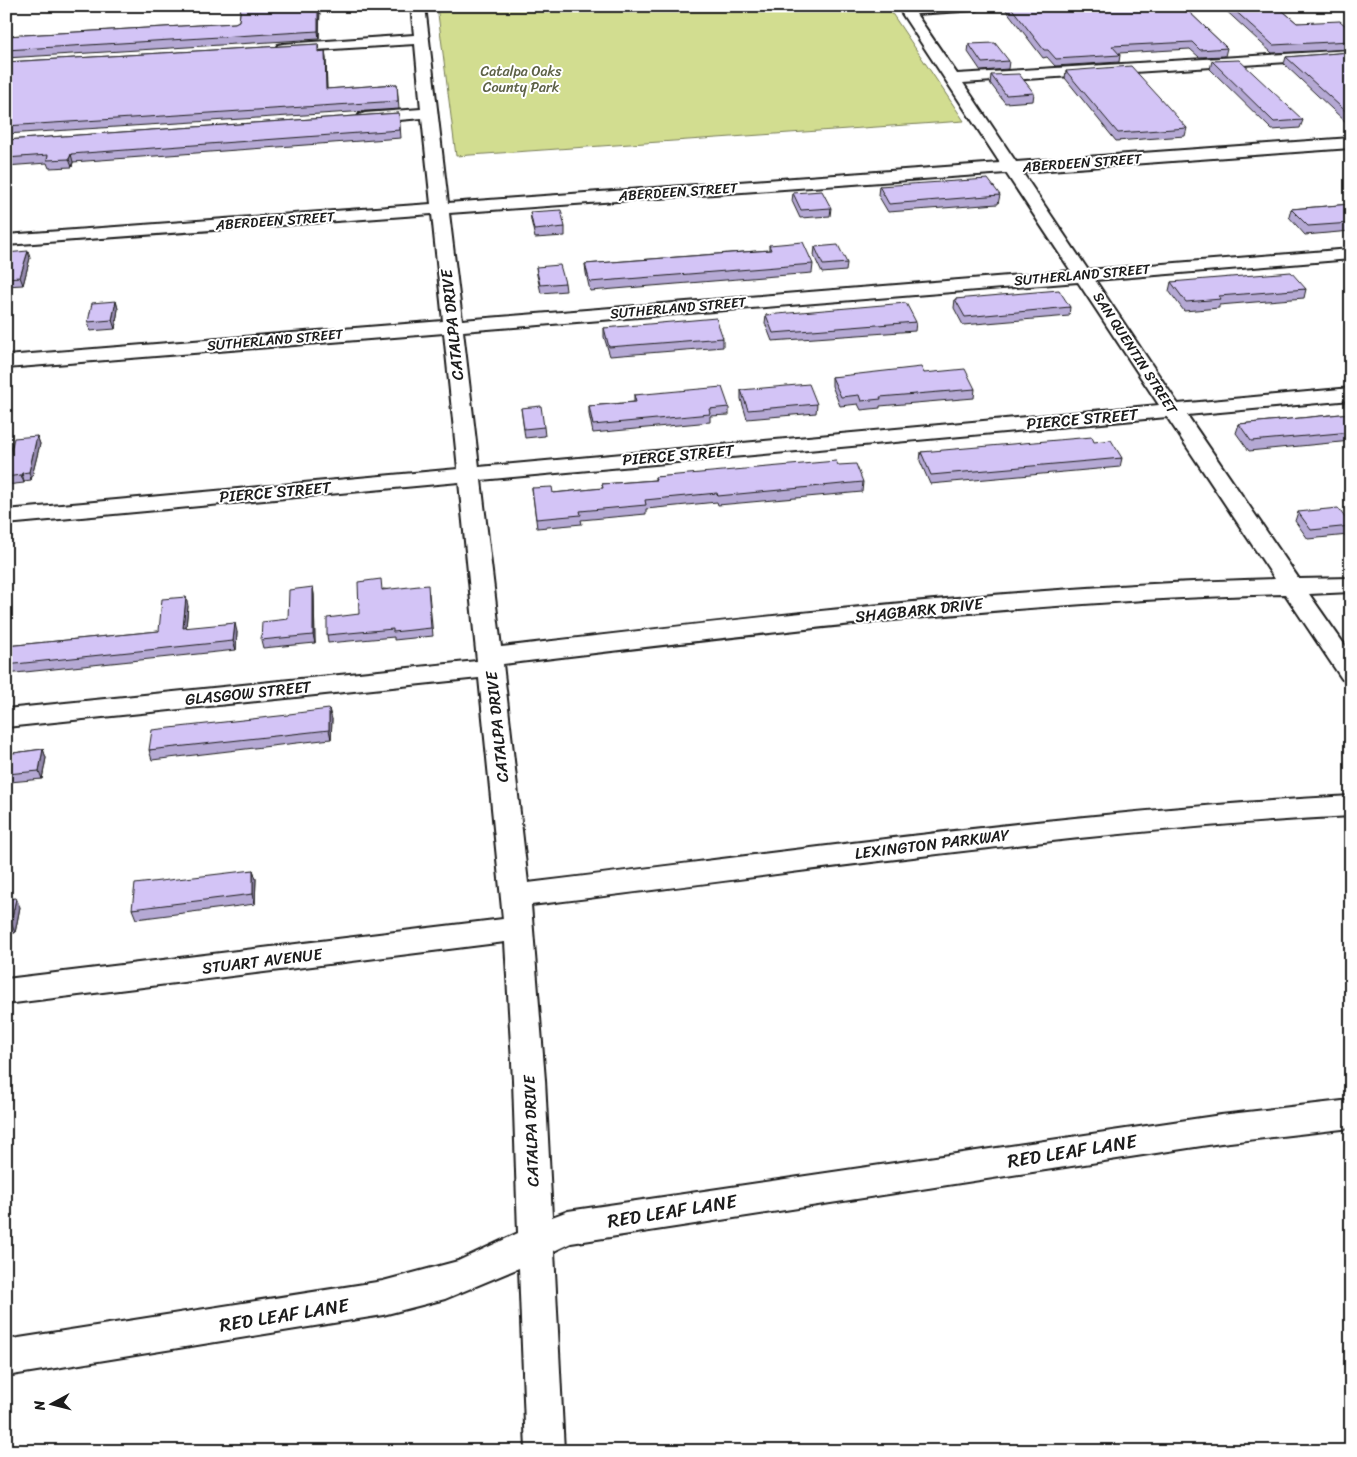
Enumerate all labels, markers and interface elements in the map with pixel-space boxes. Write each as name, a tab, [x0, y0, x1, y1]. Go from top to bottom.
park label: Catalpa Oaks County Park	[481, 59, 562, 100]
street label: ABERDEEN STREET	[1021, 146, 1144, 180]
street label: ABERDEEN STREET	[617, 175, 740, 209]
street label: ABERDEEN STREET	[214, 204, 337, 238]
street label: SUTHERLAND STREET	[1013, 256, 1153, 293]
street label: CATALPA DRIVE	[432, 267, 472, 382]
street label: SAN QUENTIN STREET	[1086, 287, 1185, 420]
street label: SUTHERLAND STREET	[609, 289, 749, 326]
street label: SUTHERLAND STREET	[206, 321, 346, 358]
street label: PIERCE STREET	[1025, 400, 1140, 438]
street label: PIERCE STREET	[621, 436, 736, 474]
street label: PIERCE STREET	[218, 473, 333, 511]
street label: SHAGBARK DRIVE	[854, 589, 985, 631]
street label: CATALPA DRIVE	[477, 669, 517, 784]
street label: GLASGOW STREET	[184, 672, 313, 714]
street label: LEXINGTON PARKWAY	[853, 820, 1012, 868]
street label: STUART AVENUE	[200, 939, 325, 983]
street label: CATALPA DRIVE	[515, 1074, 547, 1187]
street label: RED LEAF LANE	[1005, 1124, 1140, 1178]
street label: RED LEAF LANE	[605, 1184, 740, 1238]
street label: RED LEAF LANE	[217, 1288, 352, 1342]
north arrow	[28, 1380, 78, 1430]
text: N	[27, 1399, 53, 1413]

